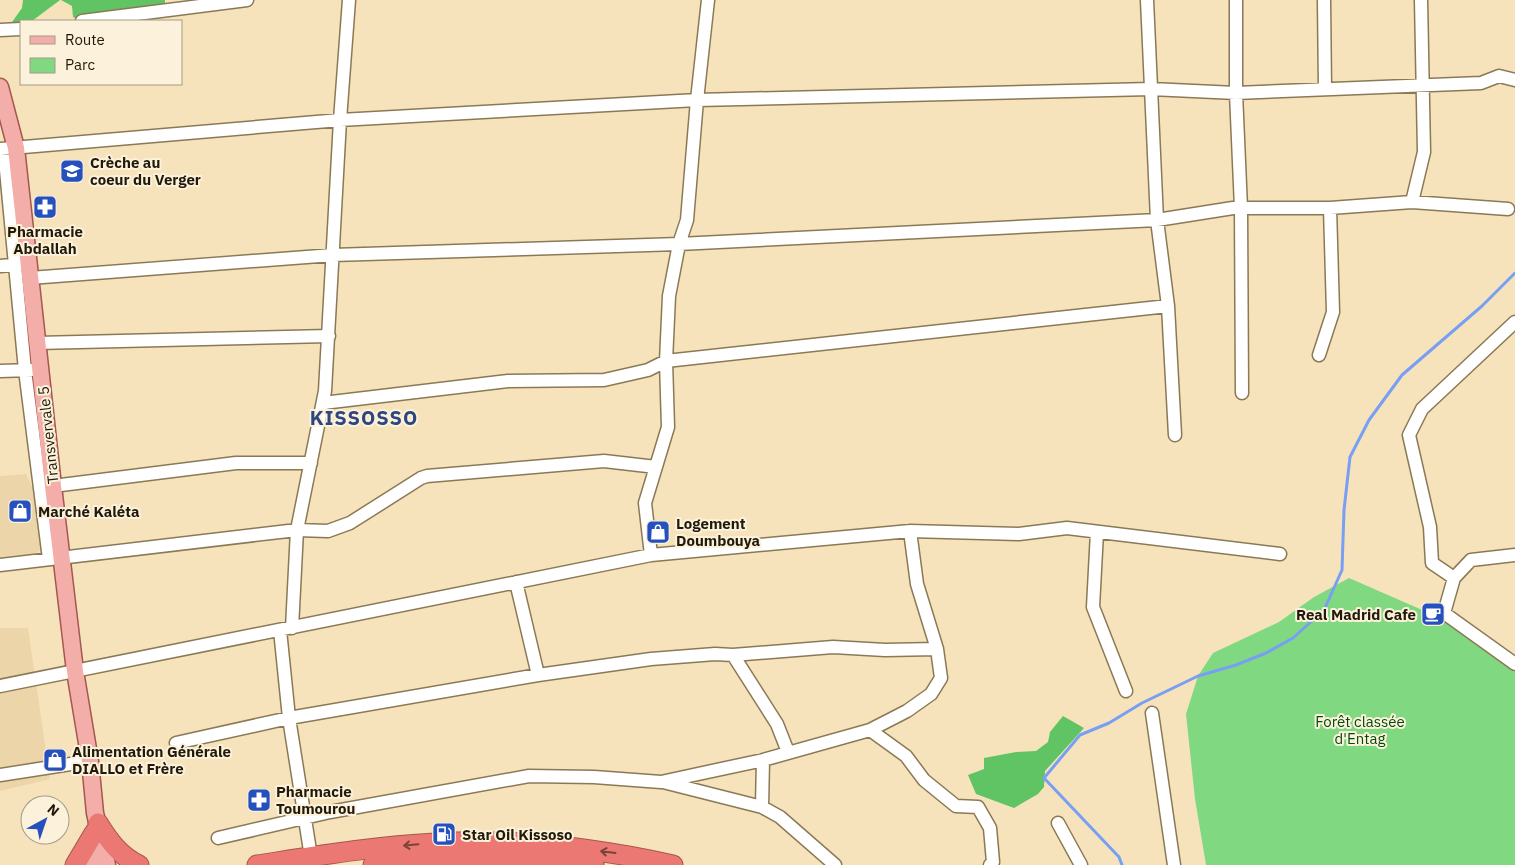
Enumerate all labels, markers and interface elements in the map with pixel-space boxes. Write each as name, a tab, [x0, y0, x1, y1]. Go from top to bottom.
legend	[20, 20, 182, 85]
text: Route	[65, 30, 105, 49]
text: Parc	[65, 55, 95, 74]
place label: Crèche au coeur du Verger	[90, 153, 201, 189]
school or university icon: Crèche au coeur du Verger	[59, 158, 85, 184]
pharmacy icon: Pharmacie Abdallah	[32, 194, 58, 220]
place label: Pharmacie Abdallah	[7, 222, 83, 258]
street label: Transvervale 5	[33, 385, 63, 485]
district label: KISSOSSO	[310, 404, 418, 431]
shop icon: Marché Kaléta	[7, 498, 33, 524]
place label: Marché Kaléta	[38, 502, 140, 521]
place label: Logement Doumbouya	[676, 514, 761, 550]
shop icon: Logement Doumbouya	[645, 519, 671, 545]
cafe icon: Real Madrid Cafe	[1420, 601, 1446, 627]
place label: Real Madrid Cafe	[1296, 605, 1416, 624]
park label: Forêt classée d'Entag	[1315, 712, 1405, 748]
place label: Alimentation Générale DIALLO et Frère	[72, 742, 231, 778]
shop icon: Alimentation Générale DIALLO et Frère	[42, 747, 68, 773]
place label: Pharmacie Toumourou	[276, 782, 355, 818]
pharmacy icon: Pharmacie Toumourou	[246, 787, 272, 813]
north arrow	[20, 795, 70, 845]
text: N	[44, 800, 63, 820]
fuel station icon: Star Oil Kissoso	[431, 821, 457, 847]
place label: Star Oil Kissoso	[462, 825, 572, 844]
one-way arrow	[404, 840, 420, 850]
one-way arrow	[601, 847, 617, 857]

